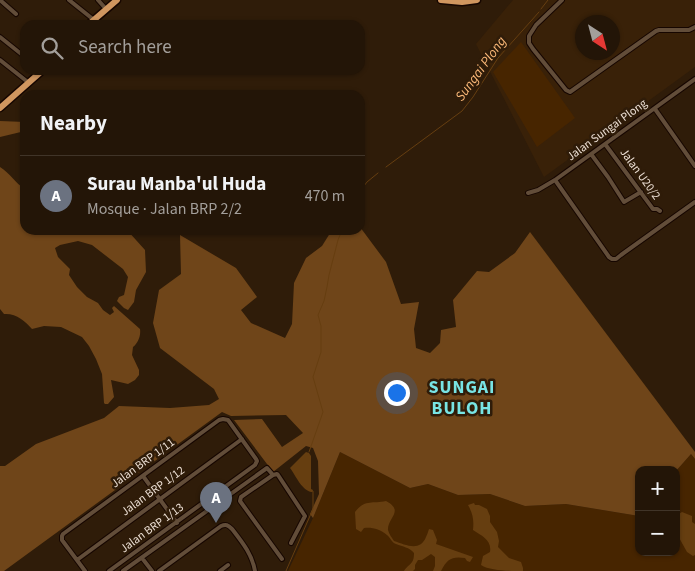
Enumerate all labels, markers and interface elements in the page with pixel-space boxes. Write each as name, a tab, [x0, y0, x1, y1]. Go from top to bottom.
north arrow	[575, 15, 620, 60]
search box	[20, 20, 365, 75]
water label: Sungai Plong	[451, 32, 511, 106]
icon: search	[38, 34, 66, 62]
text: Search here	[78, 34, 172, 61]
street label: Jalan Sungai Plong	[563, 95, 651, 165]
text: Nearby	[40, 108, 107, 138]
street label: Jalan U20/2	[616, 145, 664, 203]
text: Surau Manba'ul Huda	[87, 171, 266, 198]
text: A	[51, 185, 61, 207]
text: 470 m	[305, 185, 345, 207]
text: Mosque · Jalan BRP 2/2	[87, 198, 242, 220]
district label: SUNGAI BULOH	[428, 375, 496, 421]
your location	[384, 380, 410, 406]
street label: Jalan BRP 1/11	[108, 434, 178, 492]
street label: Jalan BRP 1/12	[118, 462, 188, 520]
map controls	[635, 466, 680, 556]
button: +	[635, 466, 680, 511]
pin: A	[200, 482, 232, 523]
street label: Jalan BRP 1/13	[117, 499, 187, 557]
button: −	[635, 511, 680, 556]

